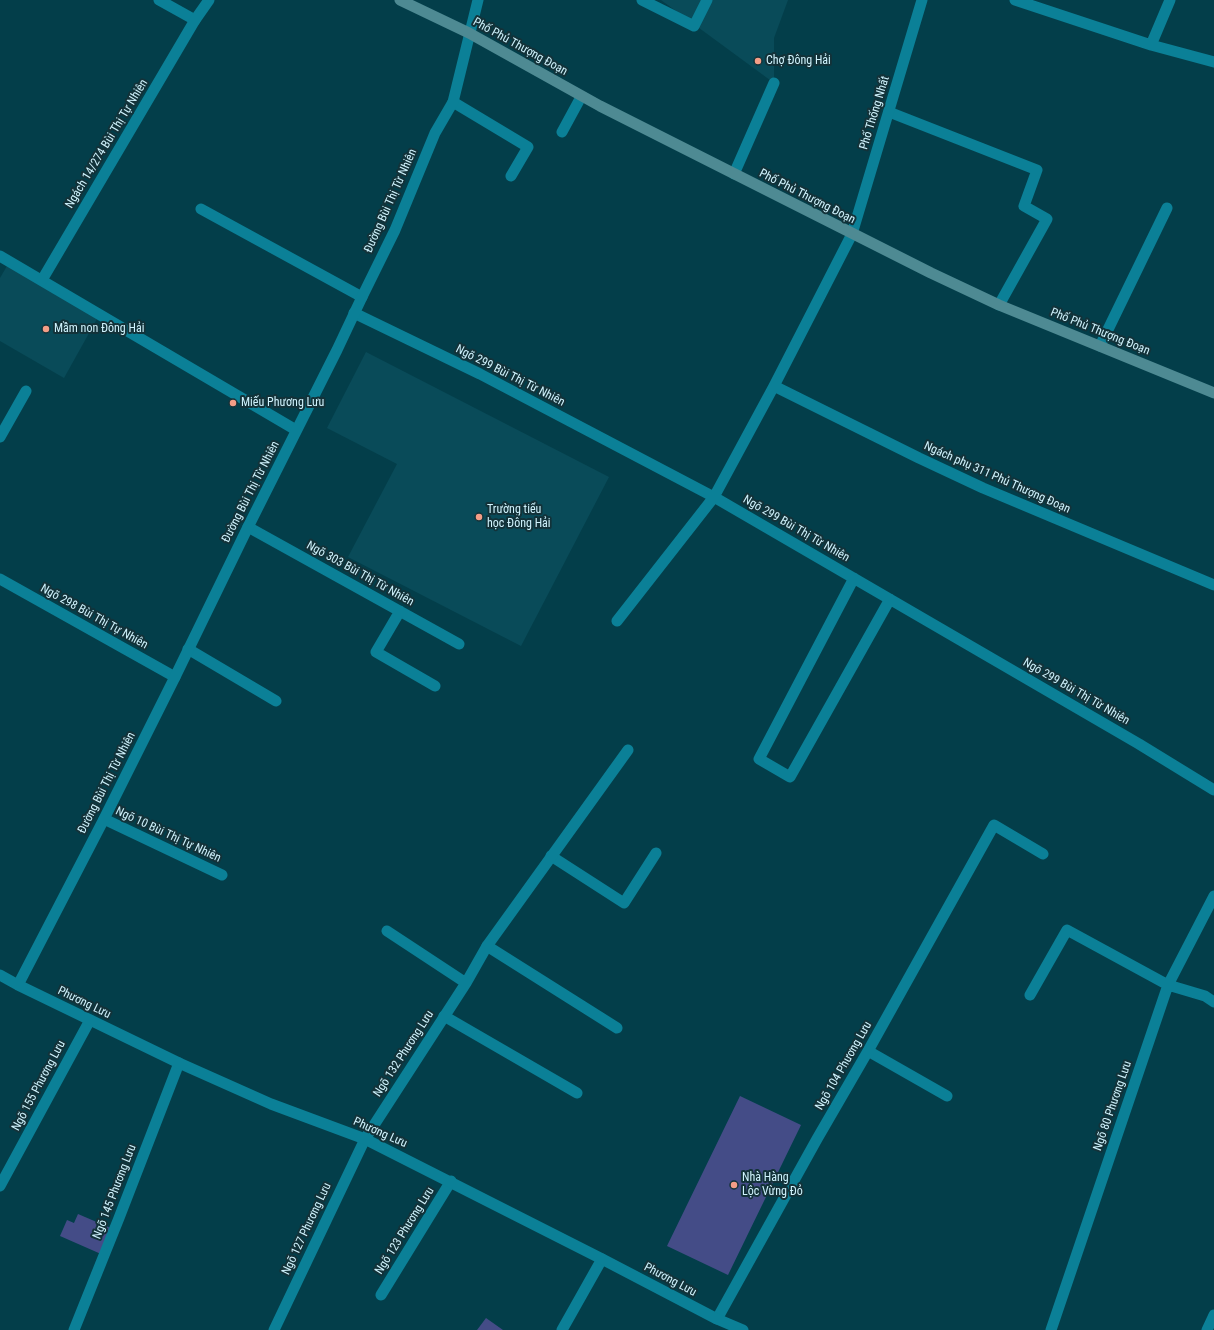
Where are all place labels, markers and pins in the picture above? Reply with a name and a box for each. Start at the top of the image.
place label: Chợ Đông Hải [766,54,831,68]
marker: Chợ Đông Hải [753,56,763,66]
place label: Mầm non Đông Hải [54,322,144,336]
marker: Mầm non Đông Hải [41,324,51,334]
place label: Miếu Phương Lưu [241,396,324,410]
marker: Miếu Phương Lưu [228,398,238,408]
place label: Trường tiểu học Đông Hải [487,503,551,531]
marker: Trường tiểu học Đông Hải [474,512,484,522]
place label: Nhà Hàng Lộc Vừng Đỏ [742,1171,803,1199]
marker: Nhà Hàng Lộc Vừng Đỏ [729,1180,739,1190]

